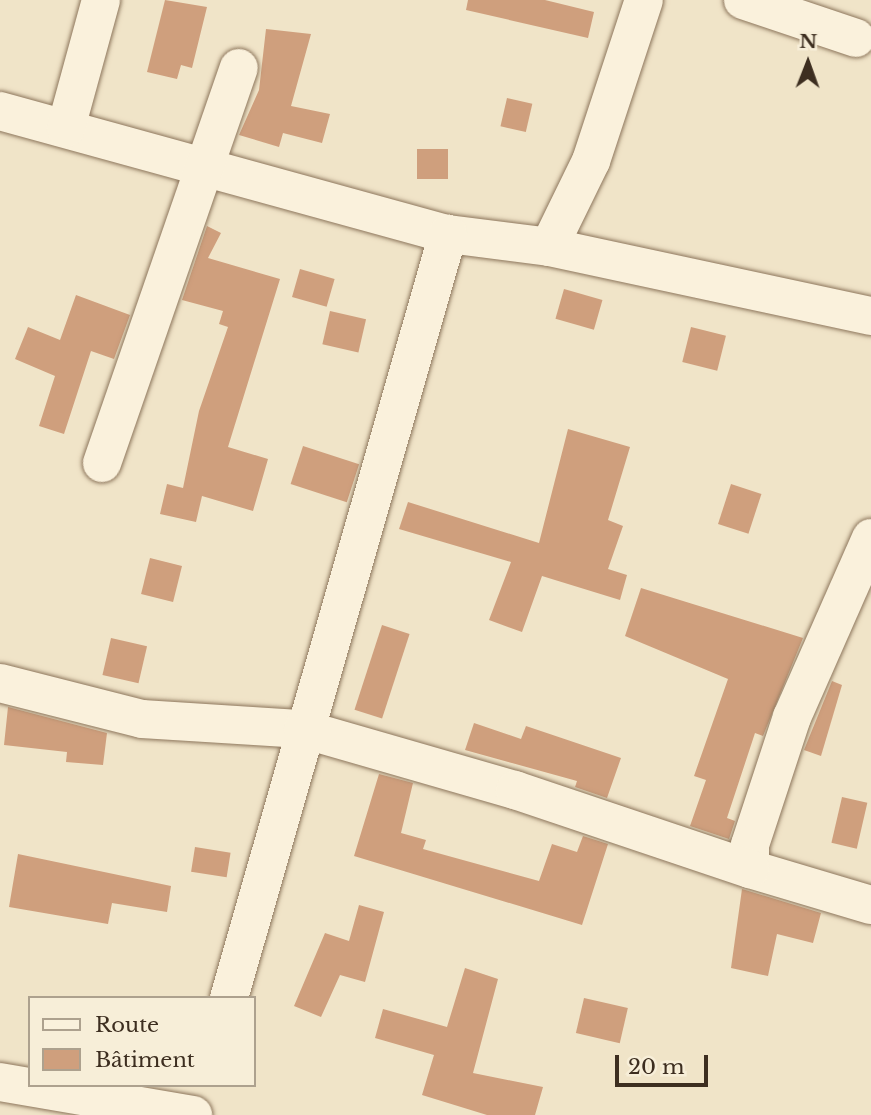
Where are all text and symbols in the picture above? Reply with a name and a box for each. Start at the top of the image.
north arrow [773,28,843,98]
text: N [799,30,818,53]
legend [28,996,256,1087]
text: Route [95,1012,159,1038]
scale bar [619,1042,712,1086]
text: Bâtiment [95,1047,195,1073]
text: 20 m [628,1054,685,1080]

